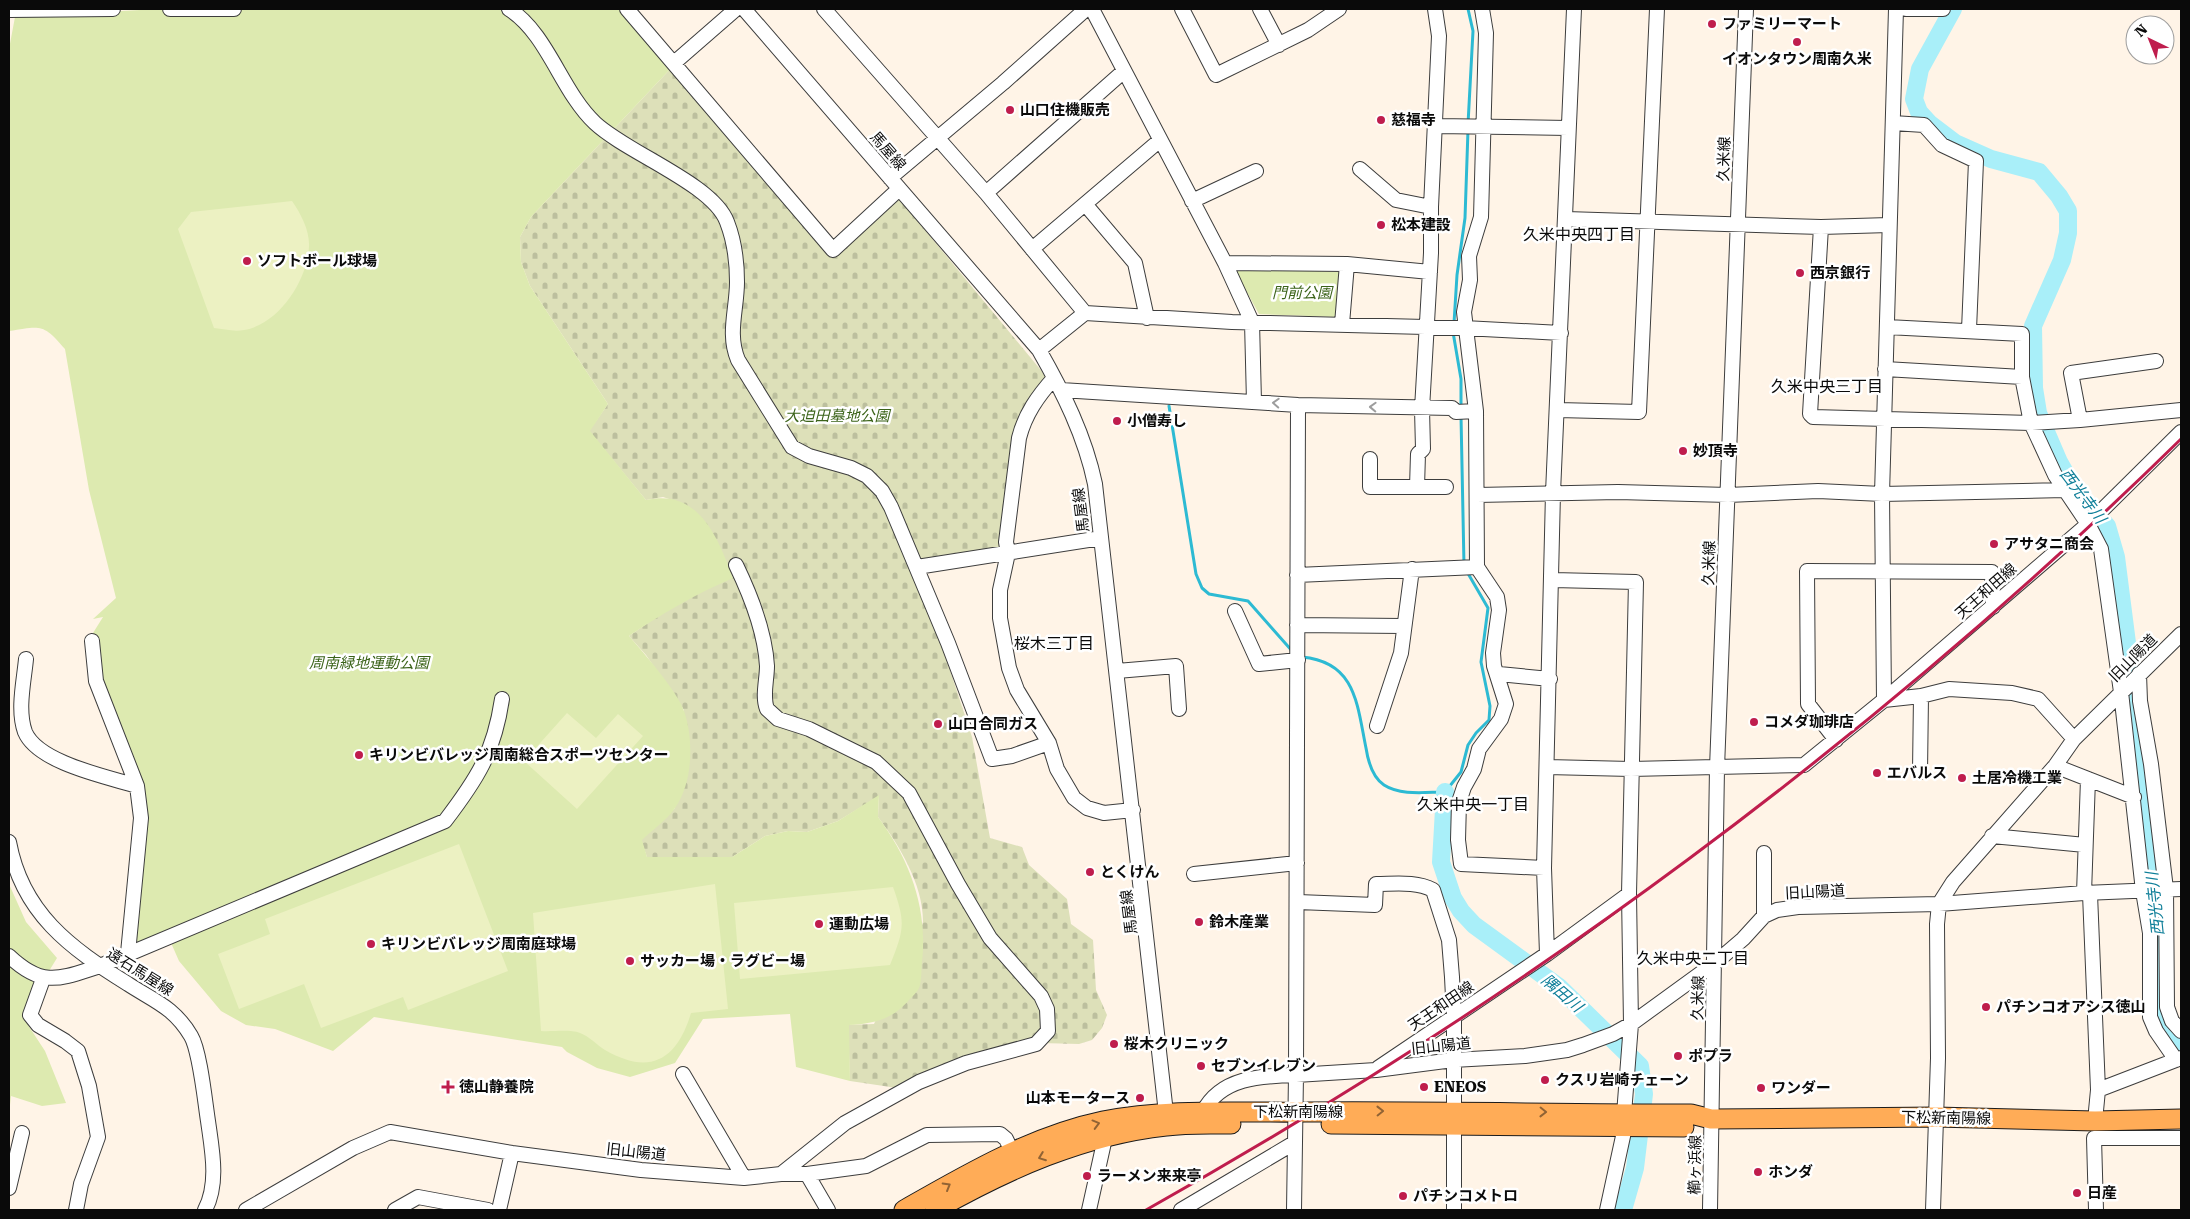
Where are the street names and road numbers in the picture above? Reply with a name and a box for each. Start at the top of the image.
street label: 馬屋線 [866,128,910,174]
street label: 久米線 [1714,136,1734,182]
street label: 馬屋線 [1069,487,1093,533]
street label: 久米線 [1699,540,1719,586]
street label: 天王和田線 [1952,560,2020,622]
street label: 旧山陽道 [2105,630,2161,686]
street label: 旧山陽道 [1785,881,1845,903]
street label: 馬屋線 [1117,889,1141,935]
street label: 遠石馬屋線 [103,944,177,1000]
street label: 久米線 [1689,975,1707,1021]
street label: 天王和田線 [1405,978,1477,1034]
street label: 旧山陽道 [1410,1034,1472,1058]
street label: 下松新南陽線 [1253,1103,1343,1121]
street label: 下松新南陽線 [1901,1108,1991,1128]
street label: 櫛ヶ浜線 [1685,1135,1705,1195]
street label: 旧山陽道 [605,1140,667,1164]

